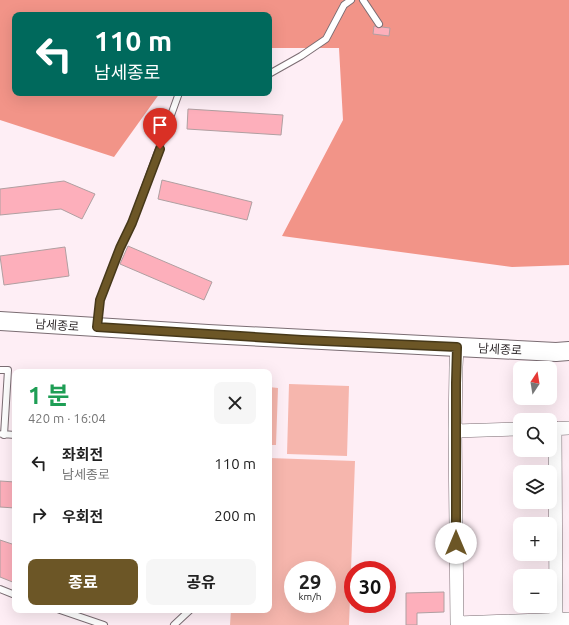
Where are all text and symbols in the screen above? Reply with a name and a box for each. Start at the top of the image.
text: 110 m [94,25,172,56]
icon: left [28,28,80,80]
text: 남세종로 [94,62,160,82]
pin [143,108,177,149]
icon: arrive [149,114,171,136]
street label: 남세종로 [35,317,79,333]
street label: 남세종로 [478,341,522,357]
north arrow [513,361,557,405]
map controls [513,361,557,613]
text: 1 분 [28,382,69,409]
button: close [214,382,256,424]
text: 420 m · 16:04 [28,411,106,425]
button: search [513,413,557,457]
text: 좌회전 [62,446,103,463]
icon: left [28,452,50,474]
text: 110 m [214,455,256,472]
button: layers [513,465,557,509]
text: 남세종로 [62,467,110,481]
icon: right [28,504,50,526]
text: 200 m [214,507,256,524]
text: 우회전 [62,508,103,525]
button: + [513,517,557,561]
position arrow [435,522,477,564]
button: 종료 [28,559,138,605]
button: 공유 [146,559,256,605]
speed limit sign: 30 [344,561,396,613]
button: − [513,569,557,613]
text: 29 [299,570,321,593]
text: km/h [298,591,322,602]

